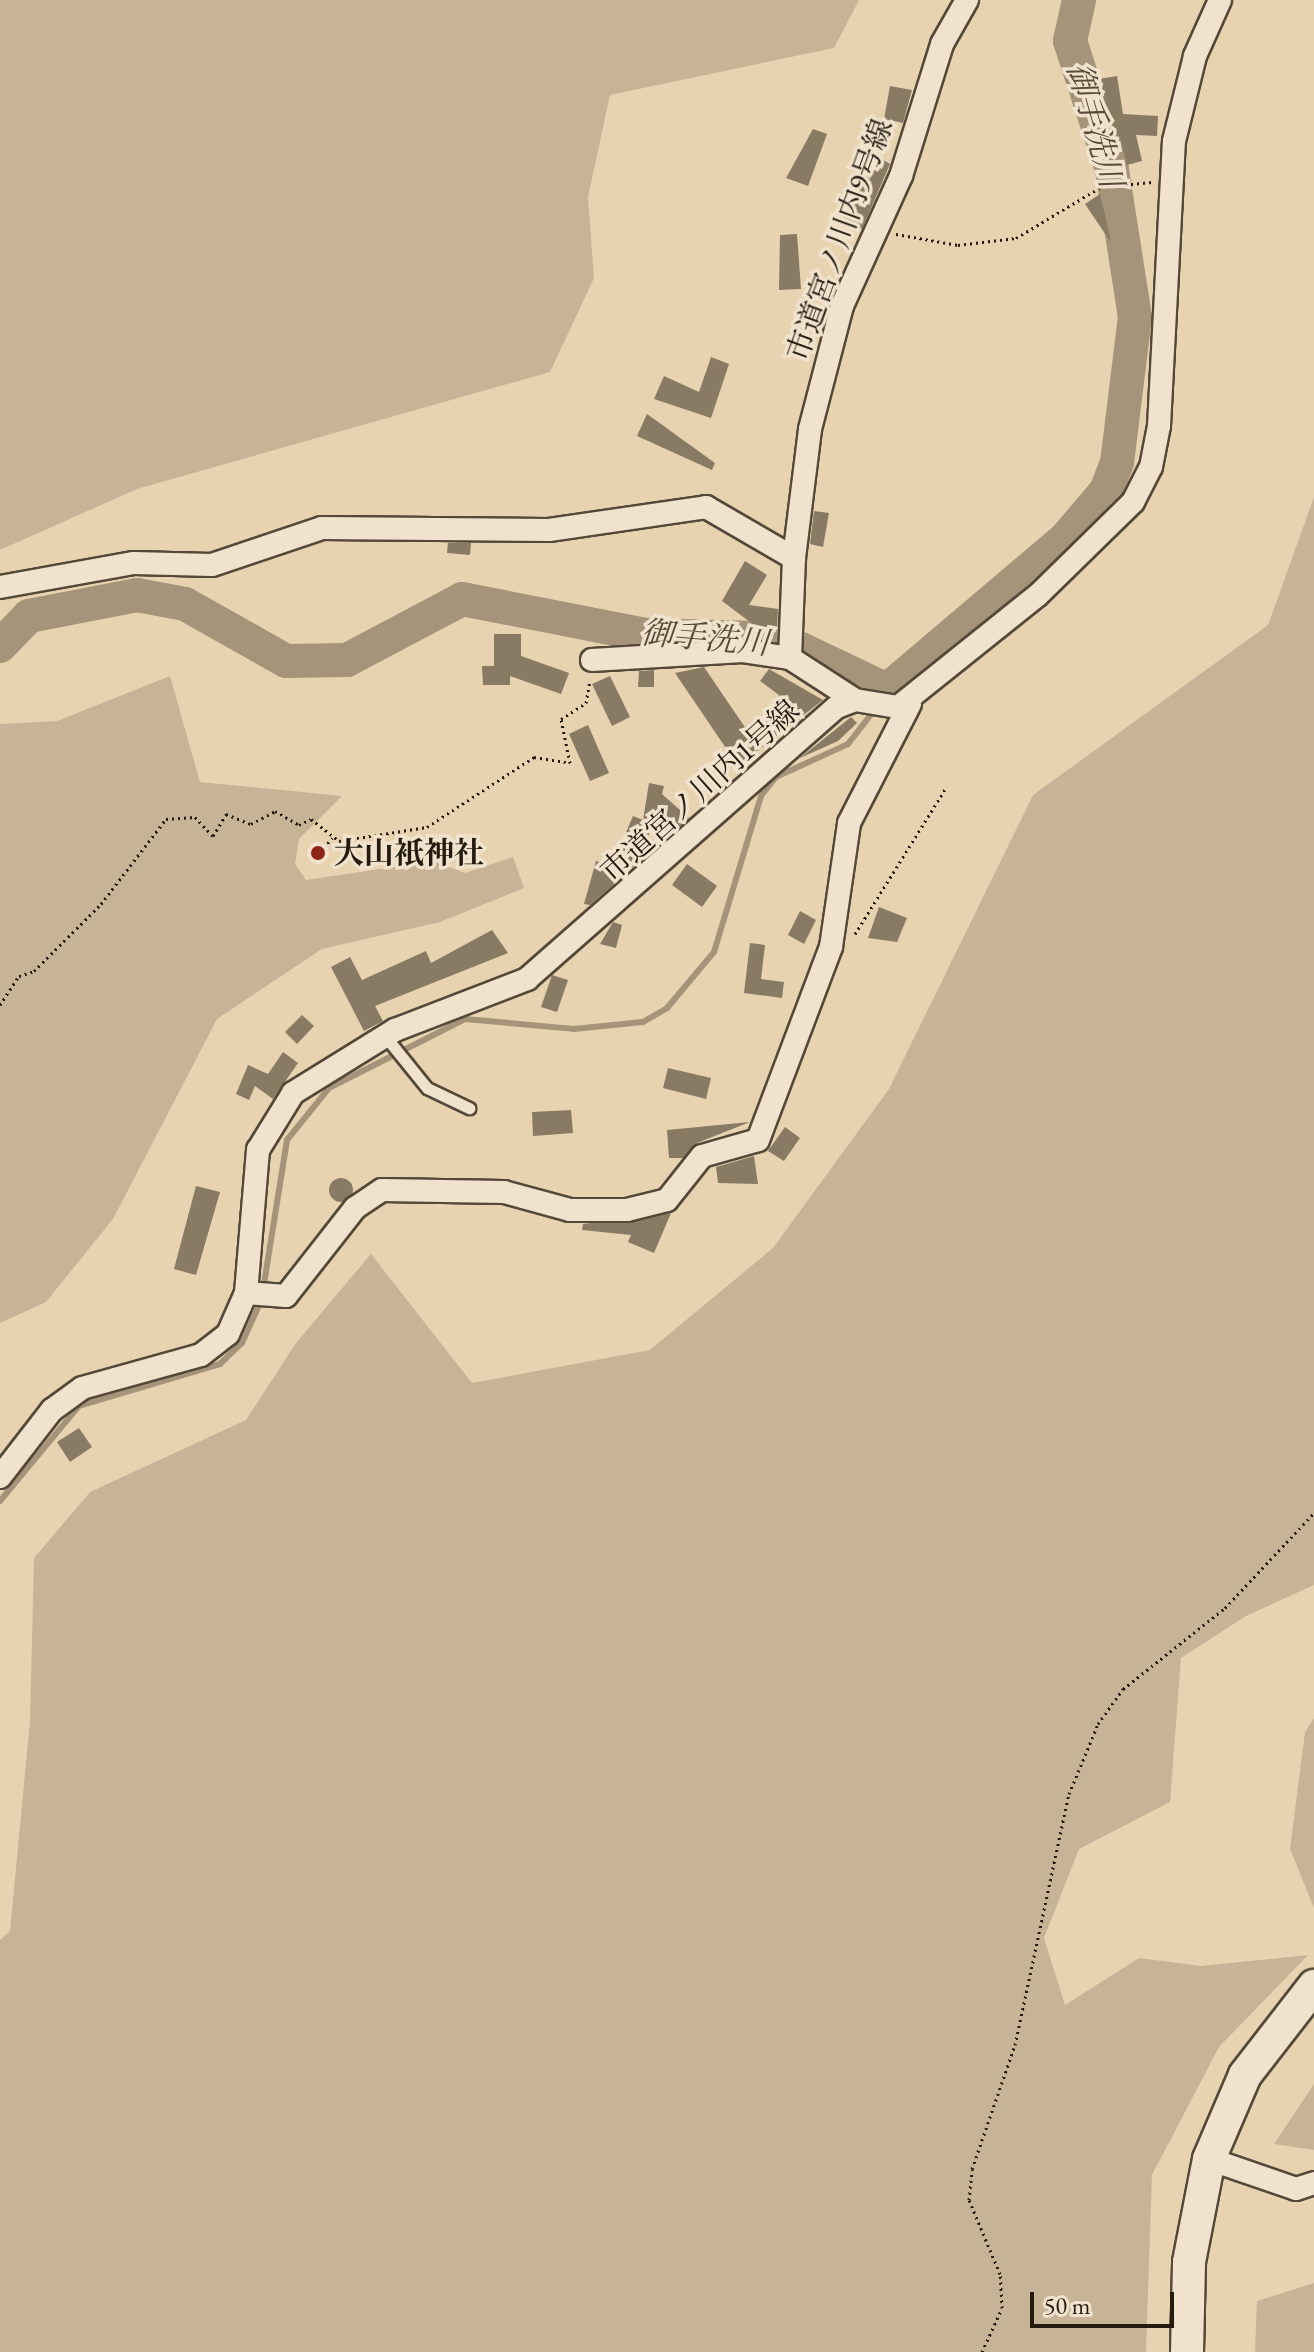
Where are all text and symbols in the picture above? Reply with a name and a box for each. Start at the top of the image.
water label: 御手洗川 [1059,58,1131,192]
street label: 市道宮ノ川内9号線 [780,114,900,366]
water label: 御手洗川 [640,613,770,663]
street label: 市道宮ノ川内1号線 [593,693,807,889]
place label: 大山衹神社 [334,835,484,871]
marker: 大山衹神社 [309,844,327,862]
scale bar [1034,2276,1178,2326]
text: 50 m [1044,2290,1091,2321]

